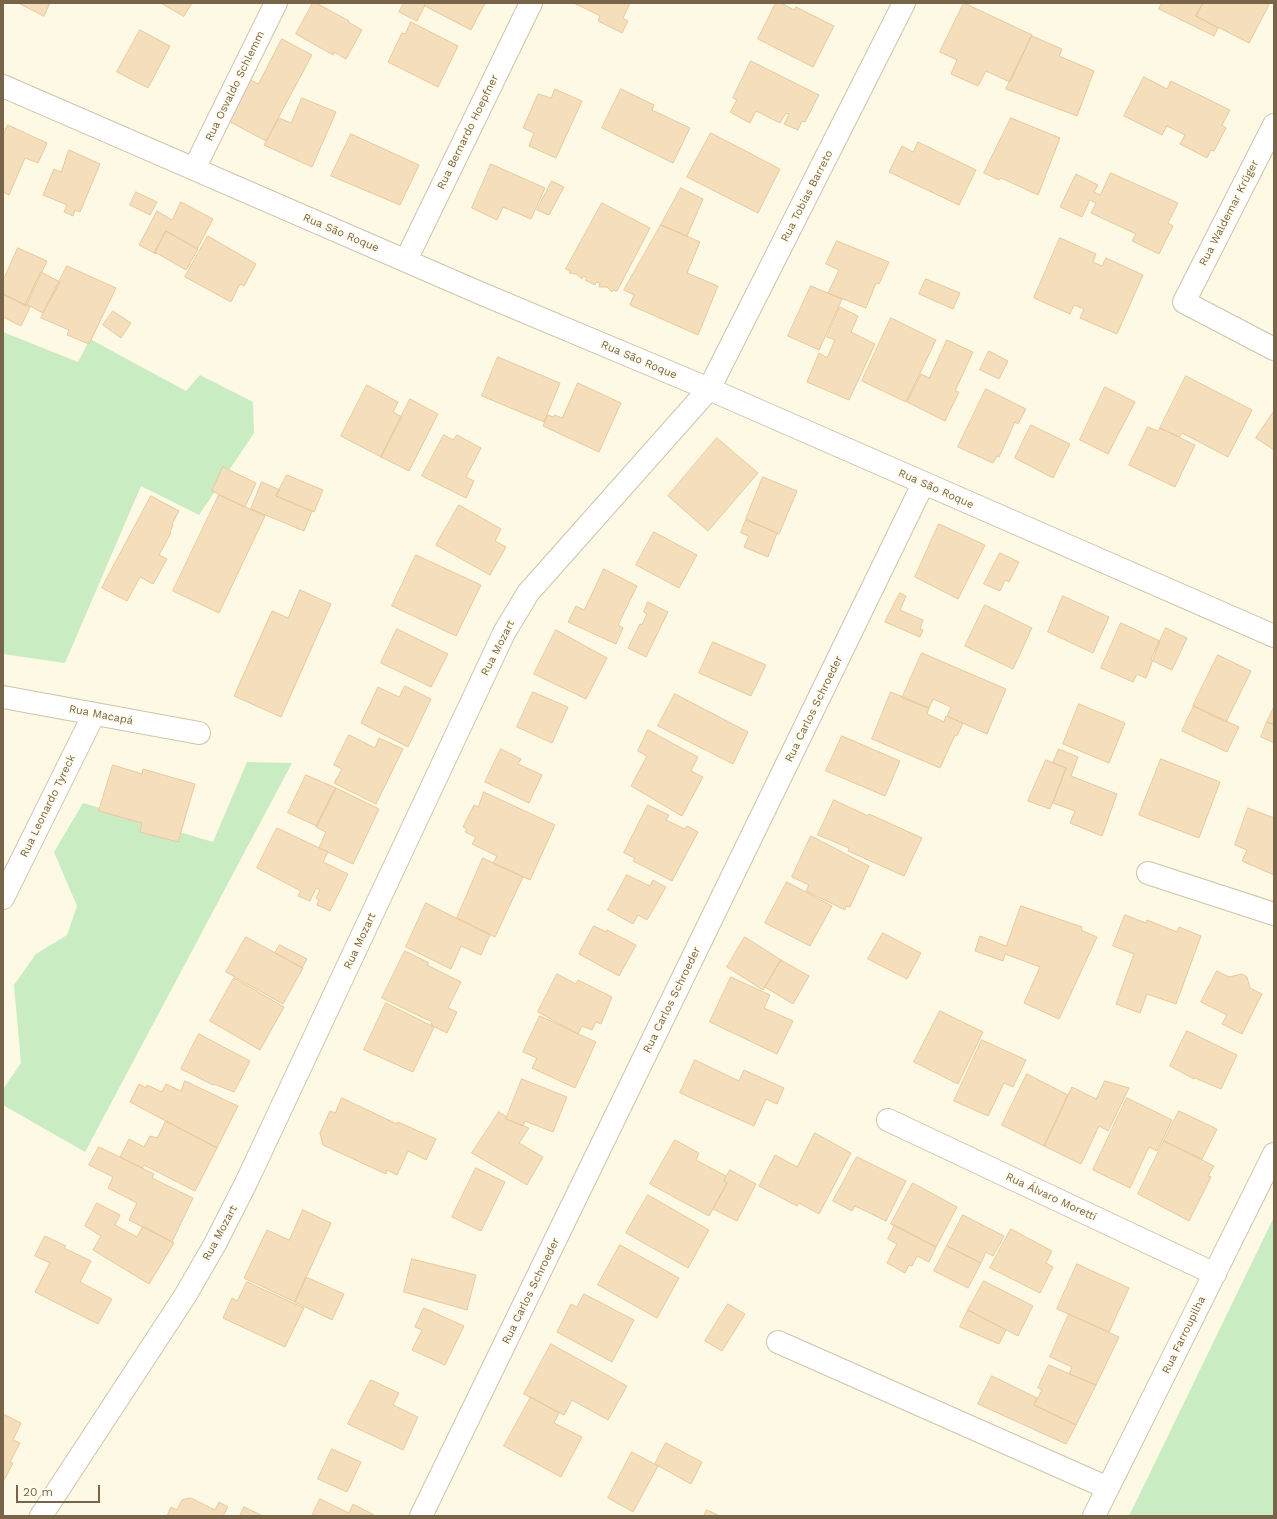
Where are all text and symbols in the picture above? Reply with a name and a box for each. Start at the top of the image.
street label: Rua Osvaldo Schlemm [203,29,267,143]
street label: Rua Bernardo Hoepfner [434,72,502,192]
street label: Rua Tobias Barreto [778,148,836,244]
street label: Rua Waldemar Krüger [1197,158,1261,268]
street label: Rua São Roque [301,211,381,255]
street label: Rua São Roque [599,338,679,382]
street label: Rua São Roque [896,466,976,512]
street label: Rua Mozart [478,618,518,678]
street label: Rua Carlos Schroeder [782,654,846,764]
street label: Rua Macapá [68,702,134,728]
street label: Rua Leonardo Tyreck [17,753,79,859]
street label: Rua Mozart [341,911,379,971]
street label: Rua Carlos Schroeder [640,945,704,1055]
street label: Rua Álvaro Moretti [1003,1170,1099,1224]
street label: Rua Mozart [200,1203,240,1263]
street label: Rua Carlos Schroeder [499,1236,563,1346]
street label: Rua Farroupilha [1159,1294,1209,1376]
scale bar [18,1477,102,1503]
text: 20 m [23,1485,53,1499]

